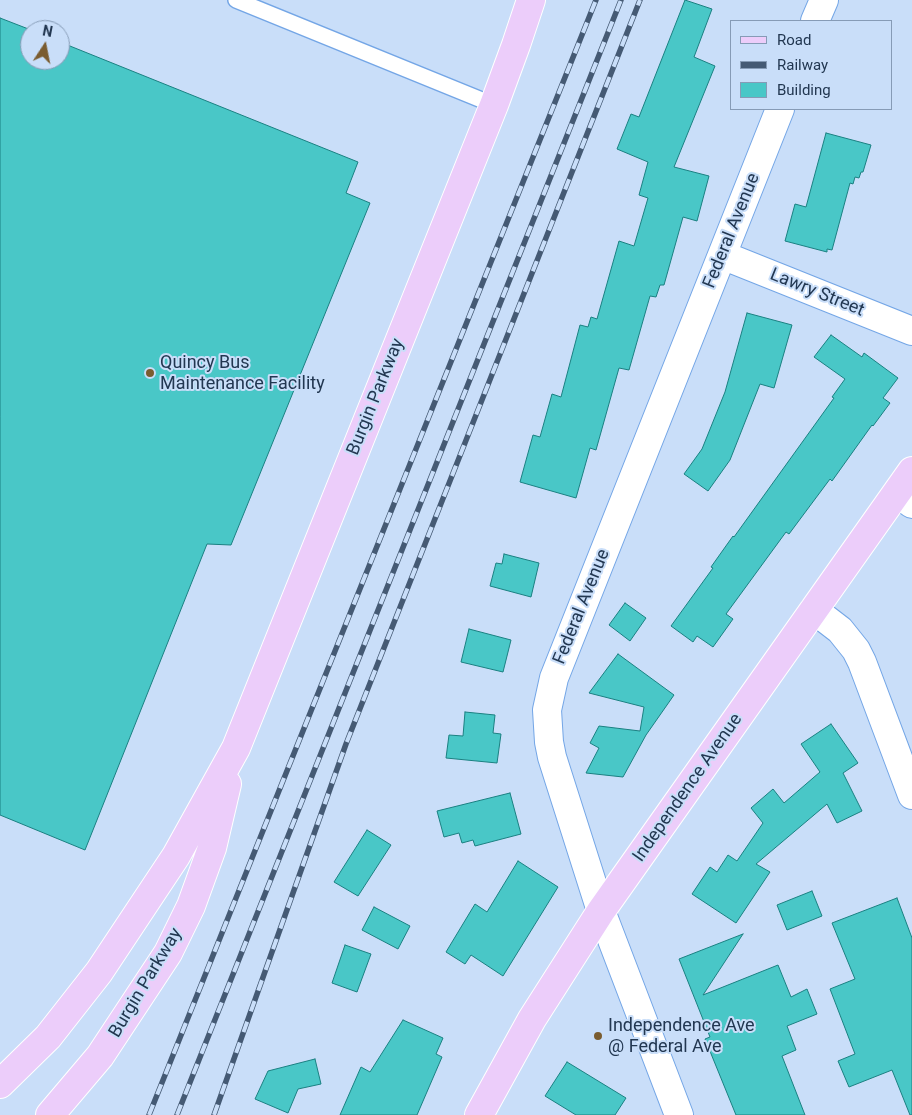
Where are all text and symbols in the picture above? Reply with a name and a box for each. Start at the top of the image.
north arrow [20,20,70,70]
legend [730,20,892,110]
text: N [41,22,54,40]
text: Road [777,31,811,49]
text: Railway [777,56,828,74]
text: Building [777,81,831,99]
street label: Federal Avenue [699,170,765,292]
street label: Lawry Street [767,264,867,322]
street label: Burgin Parkway [343,335,409,459]
place label: Quincy Bus Maintenance Facility [160,352,325,394]
marker: Quincy Bus Maintenance Facility [144,367,156,379]
street label: Federal Avenue [549,546,615,668]
street label: Independence Avenue [629,710,747,866]
street label: Burgin Parkway [105,924,187,1042]
place label: Independence Ave @ Federal Ave [608,1015,755,1058]
marker: Independence Ave @ Federal Ave [592,1030,604,1042]

